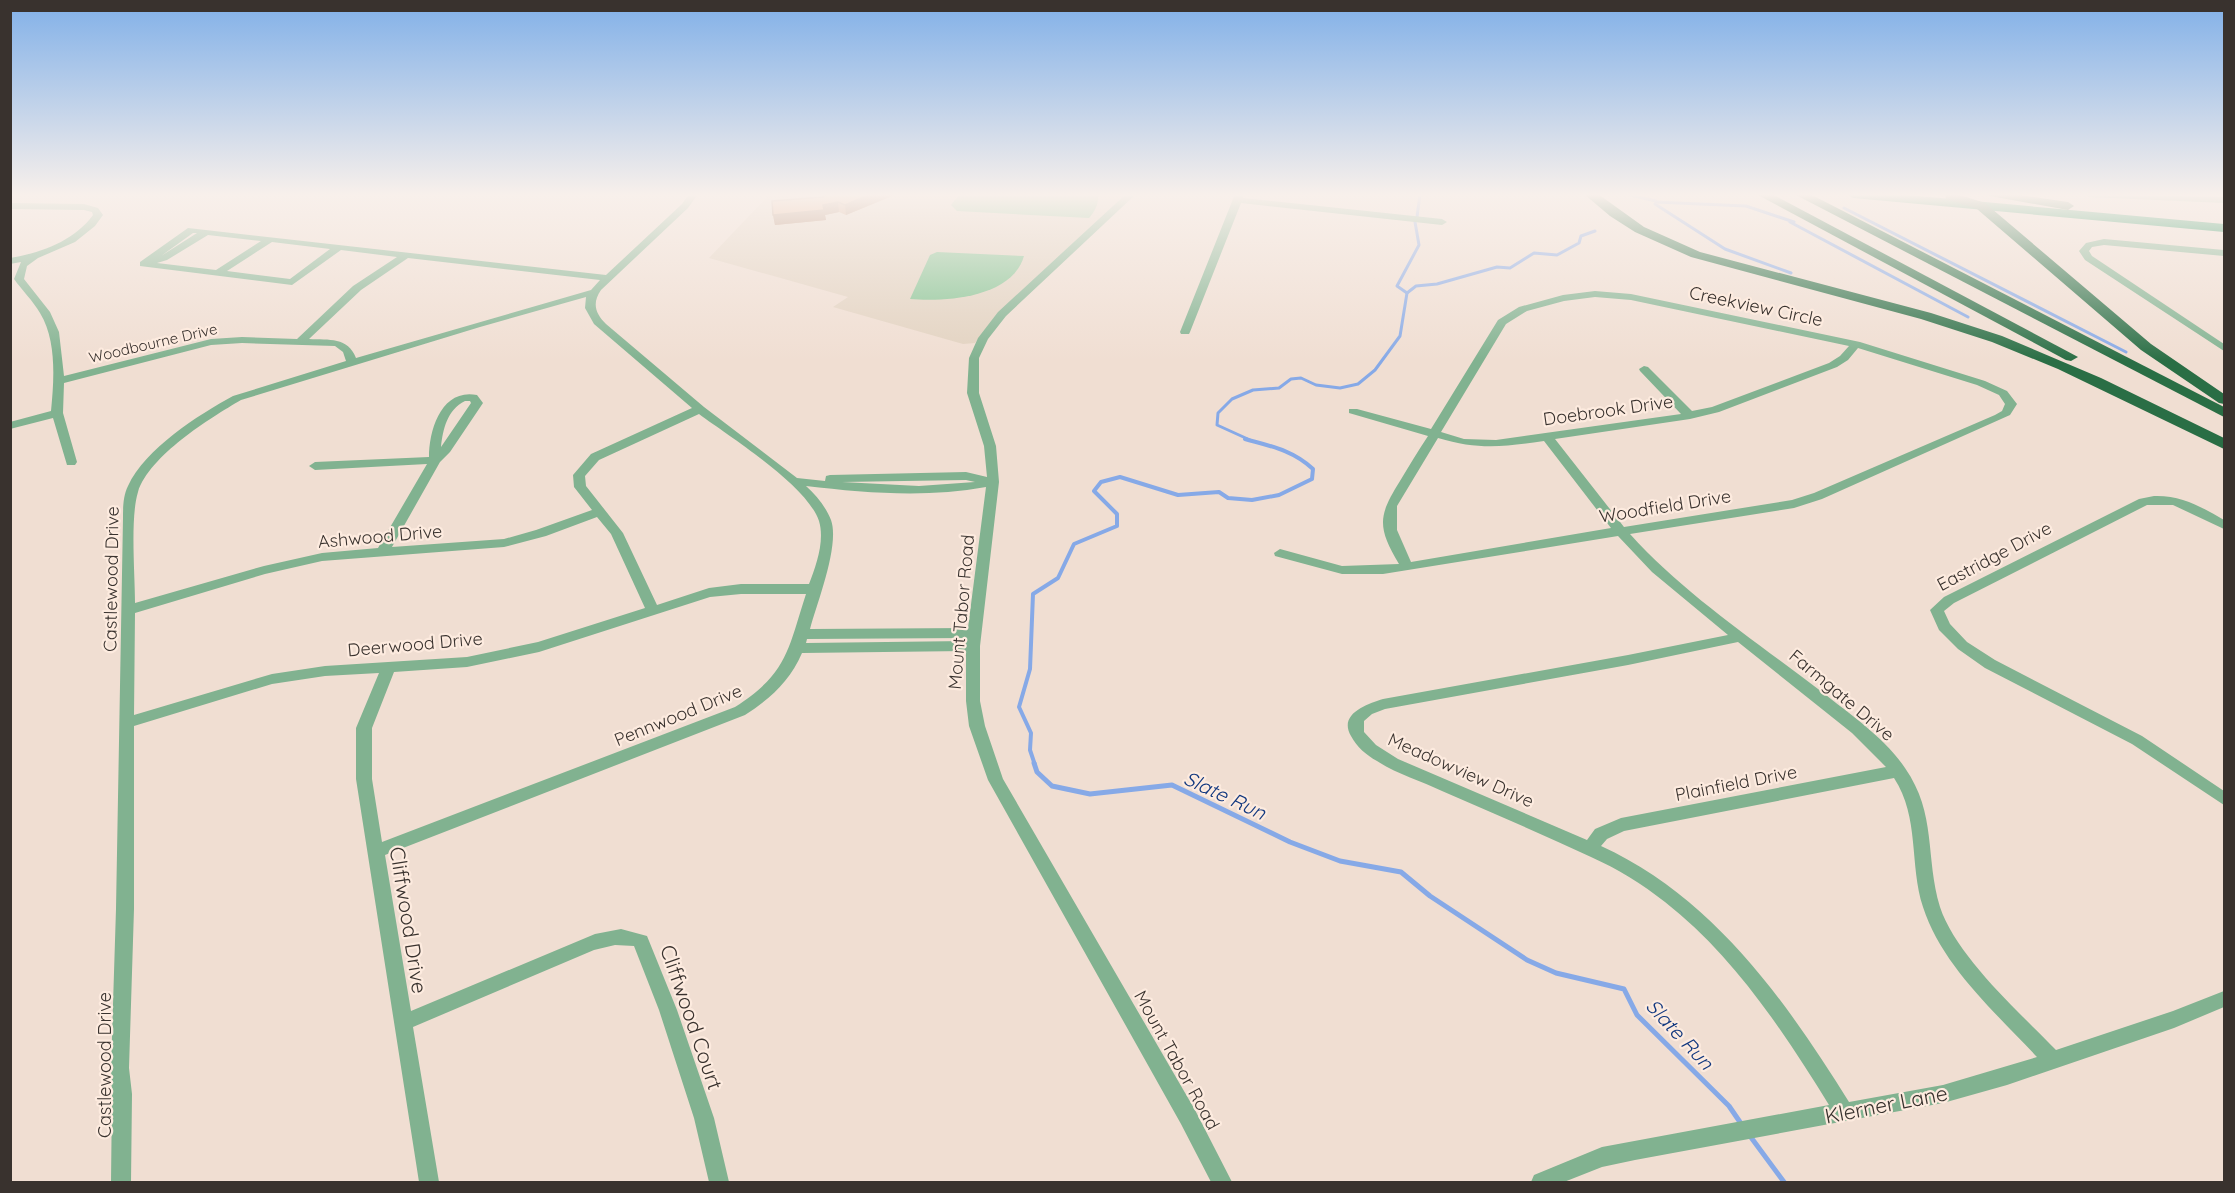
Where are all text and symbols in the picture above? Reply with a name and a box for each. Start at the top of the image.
street label: Creekview Circle [1687,281,1825,331]
street label: Woodbourne Drive [87,319,219,367]
street label: Doebrook Drive [1541,389,1675,431]
street label: Woodfield Drive [1597,484,1733,528]
street label: Castlewood Drive [98,506,124,652]
street label: Eastridge Drive [1933,516,2055,596]
street label: Ashwood Drive [317,519,443,553]
street label: Mount Tabor Road [943,533,979,691]
street label: Deerwood Drive [346,627,484,661]
street label: Farmgate Drive [1785,644,1899,746]
street label: Pennwood Drive [611,679,745,751]
street label: Meadowview Drive [1384,727,1538,813]
street label: Plainfield Drive [1673,760,1799,806]
water label: Slate Run [1180,765,1270,825]
street label: Cliffwood Drive [385,845,433,995]
street label: Cliffwood Court [655,941,729,1093]
street label: Mount Tabor Road [1129,986,1225,1134]
street label: Castlewood Drive [93,992,116,1138]
water label: Slate Run [1641,993,1719,1075]
street label: Klerner Lane [1822,1079,1950,1129]

